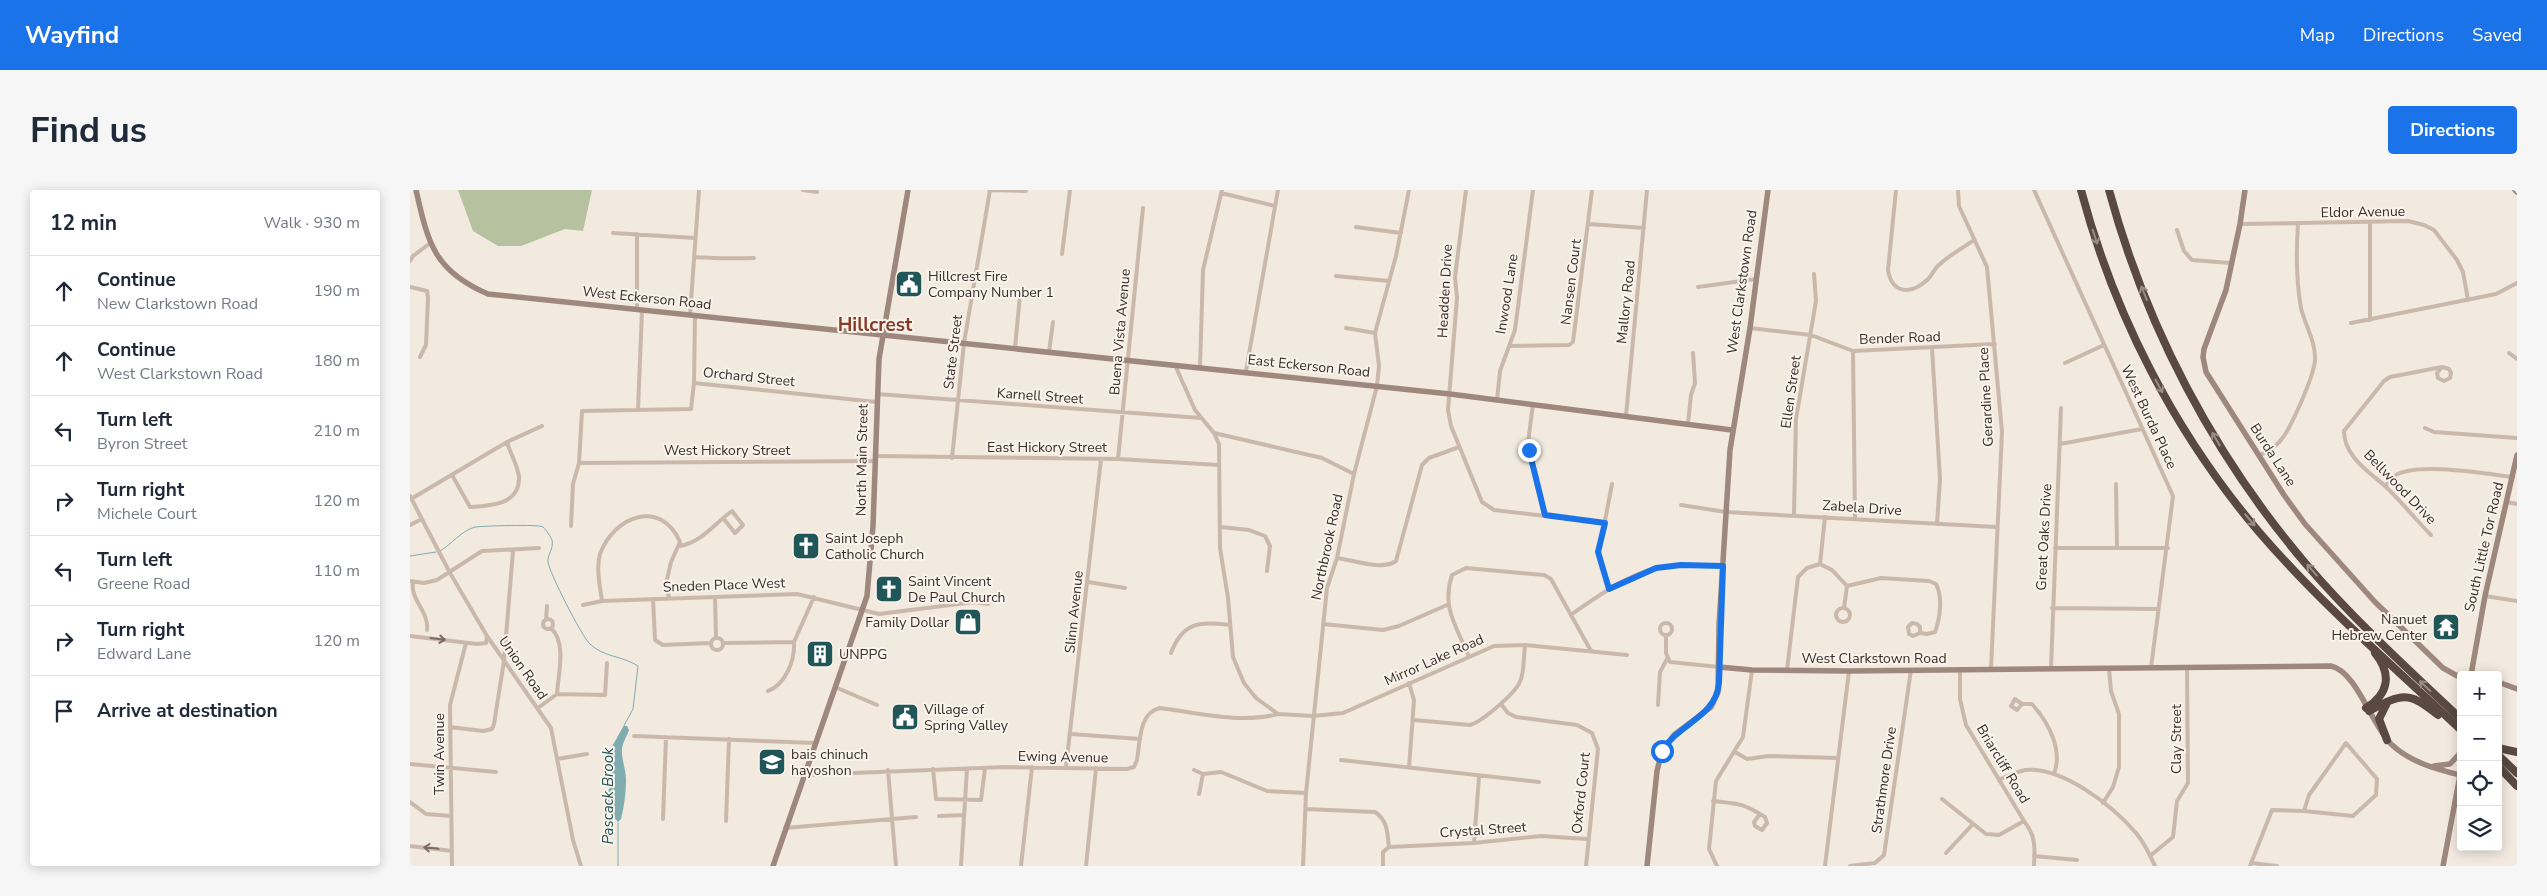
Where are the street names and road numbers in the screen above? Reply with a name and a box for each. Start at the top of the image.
street label: Eldor Avenue [2321,202,2405,222]
street label: West Clarkstown Road [1722,209,1762,355]
street label: Nansen Court [1556,238,1586,326]
street label: Headden Drive [1433,244,1457,338]
street label: Inwood Lane [1491,253,1523,335]
street label: Mallory Road [1612,259,1640,345]
street label: Buena Vista Avenue [1105,268,1135,396]
street label: West Eckerson Road [582,282,712,314]
street label: State Street [939,314,967,390]
street label: Bender Road [1859,327,1941,349]
street label: Gerardine Place [1974,347,1998,447]
street label: East Eckerson Road [1247,350,1371,382]
street label: Ellen Street [1776,354,1806,430]
street label: West Burda Place [2117,362,2181,472]
street label: Orchard Street [702,363,796,391]
street label: Karnell Street [996,384,1084,409]
street label: North Main Street [852,404,872,516]
street label: Burda Lane [2245,420,2301,490]
street label: East Hickory Street [987,438,1107,457]
street label: West Hickory Street [664,441,790,460]
street label: Bellwood Drive [2359,445,2441,529]
street label: South Little Tor Road [2460,480,2508,614]
street label: Great Oaks Drive [2032,483,2056,591]
street label: Northbrook Road [1306,492,1348,602]
street label: Zabela Drive [1822,496,1902,520]
street label: Slinn Avenue [1060,570,1088,654]
street label: Sneden Place West [662,573,786,597]
street label: Mirror Lake Road [1381,630,1487,690]
street label: Union Road [494,633,552,703]
street label: West Clarkstown Road [1801,649,1947,668]
street label: Clay Street [2167,704,2186,774]
street label: Twin Avenue [430,713,449,795]
street label: Briarcliff Road [1972,721,2034,807]
street label: Strathmore Drive [1867,725,1901,835]
street label: Ewing Avenue [1018,747,1108,767]
street label: Oxford Court [1567,751,1595,835]
street label: Crystal Street [1439,817,1527,843]

